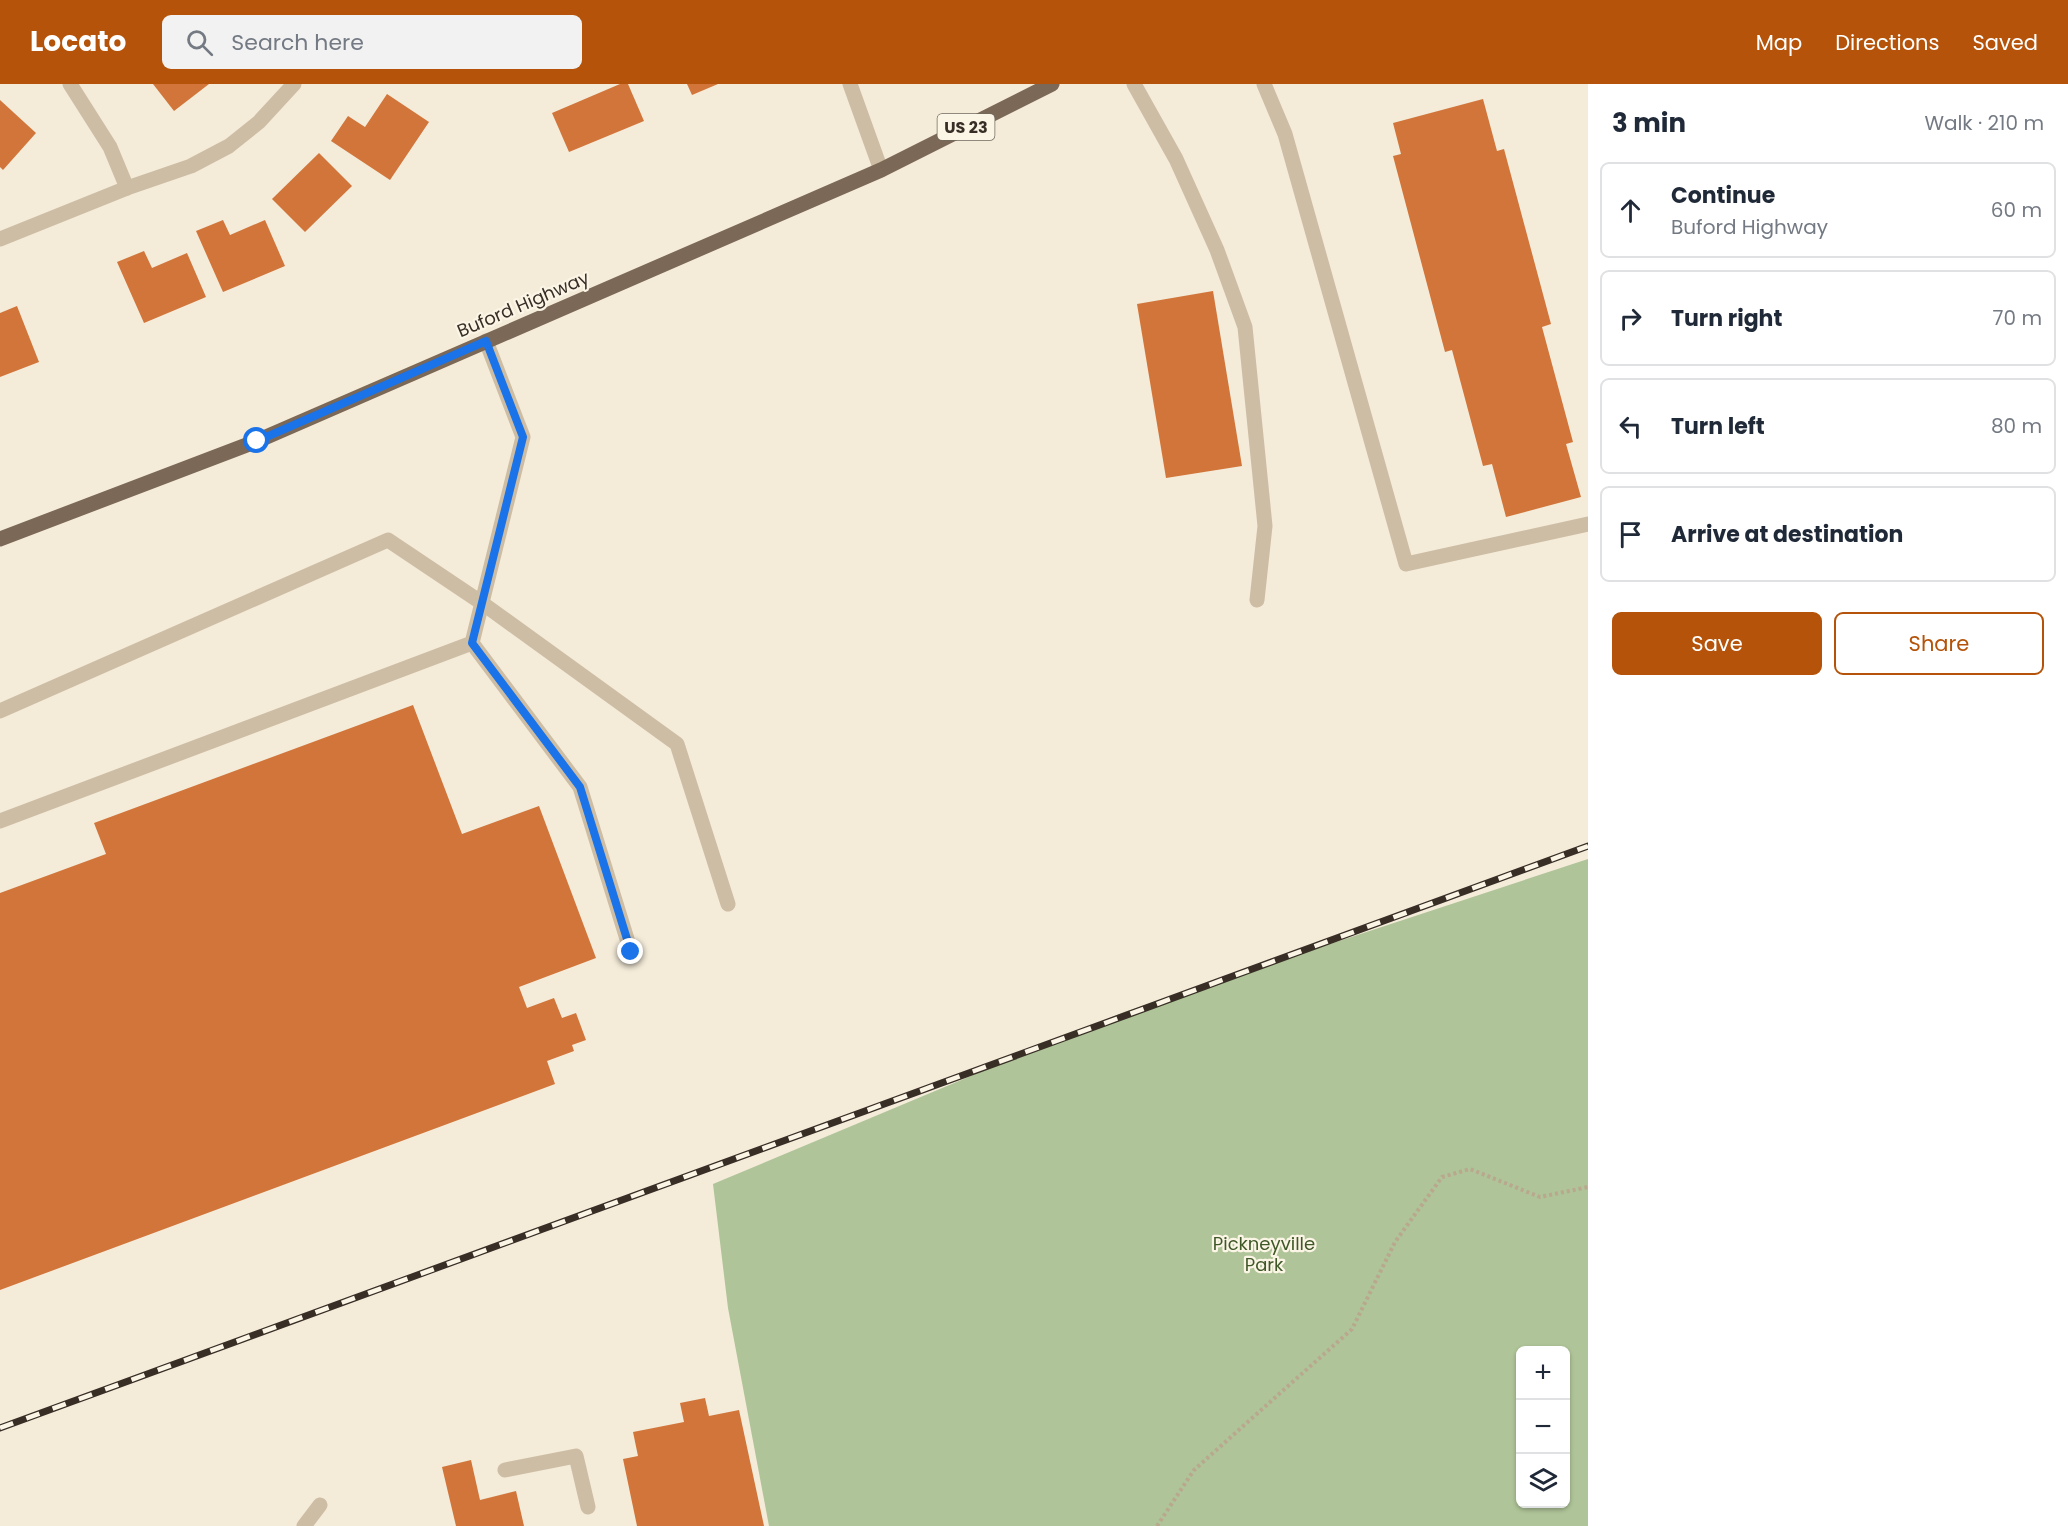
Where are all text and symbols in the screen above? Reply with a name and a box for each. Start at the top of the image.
search box [162,15,582,69]
text: Locato [30,22,126,61]
icon: search [183,26,216,59]
text: Search here [231,27,364,58]
text: Map [1756,28,1802,57]
text: Directions [1835,28,1939,57]
text: Saved [1972,28,2038,57]
text: 3 min [1612,105,1686,141]
text: Walk · 210 m [1924,109,2044,137]
road number: US 23 [938,114,994,140]
text: Continue [1671,180,1775,211]
icon: ahead [1614,194,1647,227]
text: 60 m [1991,196,2042,224]
text: Buford Highway [1671,213,1828,241]
street label: Buford Highway [453,265,593,343]
icon: right [1614,302,1647,335]
text: Turn right [1671,303,1782,334]
text: 70 m [1993,304,2042,332]
icon: left [1614,410,1647,443]
text: Turn left [1671,411,1765,442]
text: 80 m [1991,412,2042,440]
route start [243,427,269,453]
icon: arrive [1614,518,1647,551]
text: Arrive at destination [1671,519,1903,550]
button: Save [1612,612,1822,675]
button: Share [1834,612,2044,675]
route end [617,938,643,964]
park label: Pickneyville Park [1213,1231,1315,1277]
map controls [1516,1346,1570,1508]
button: + [1516,1346,1570,1400]
button: − [1516,1400,1570,1454]
button: layers [1516,1454,1570,1508]

